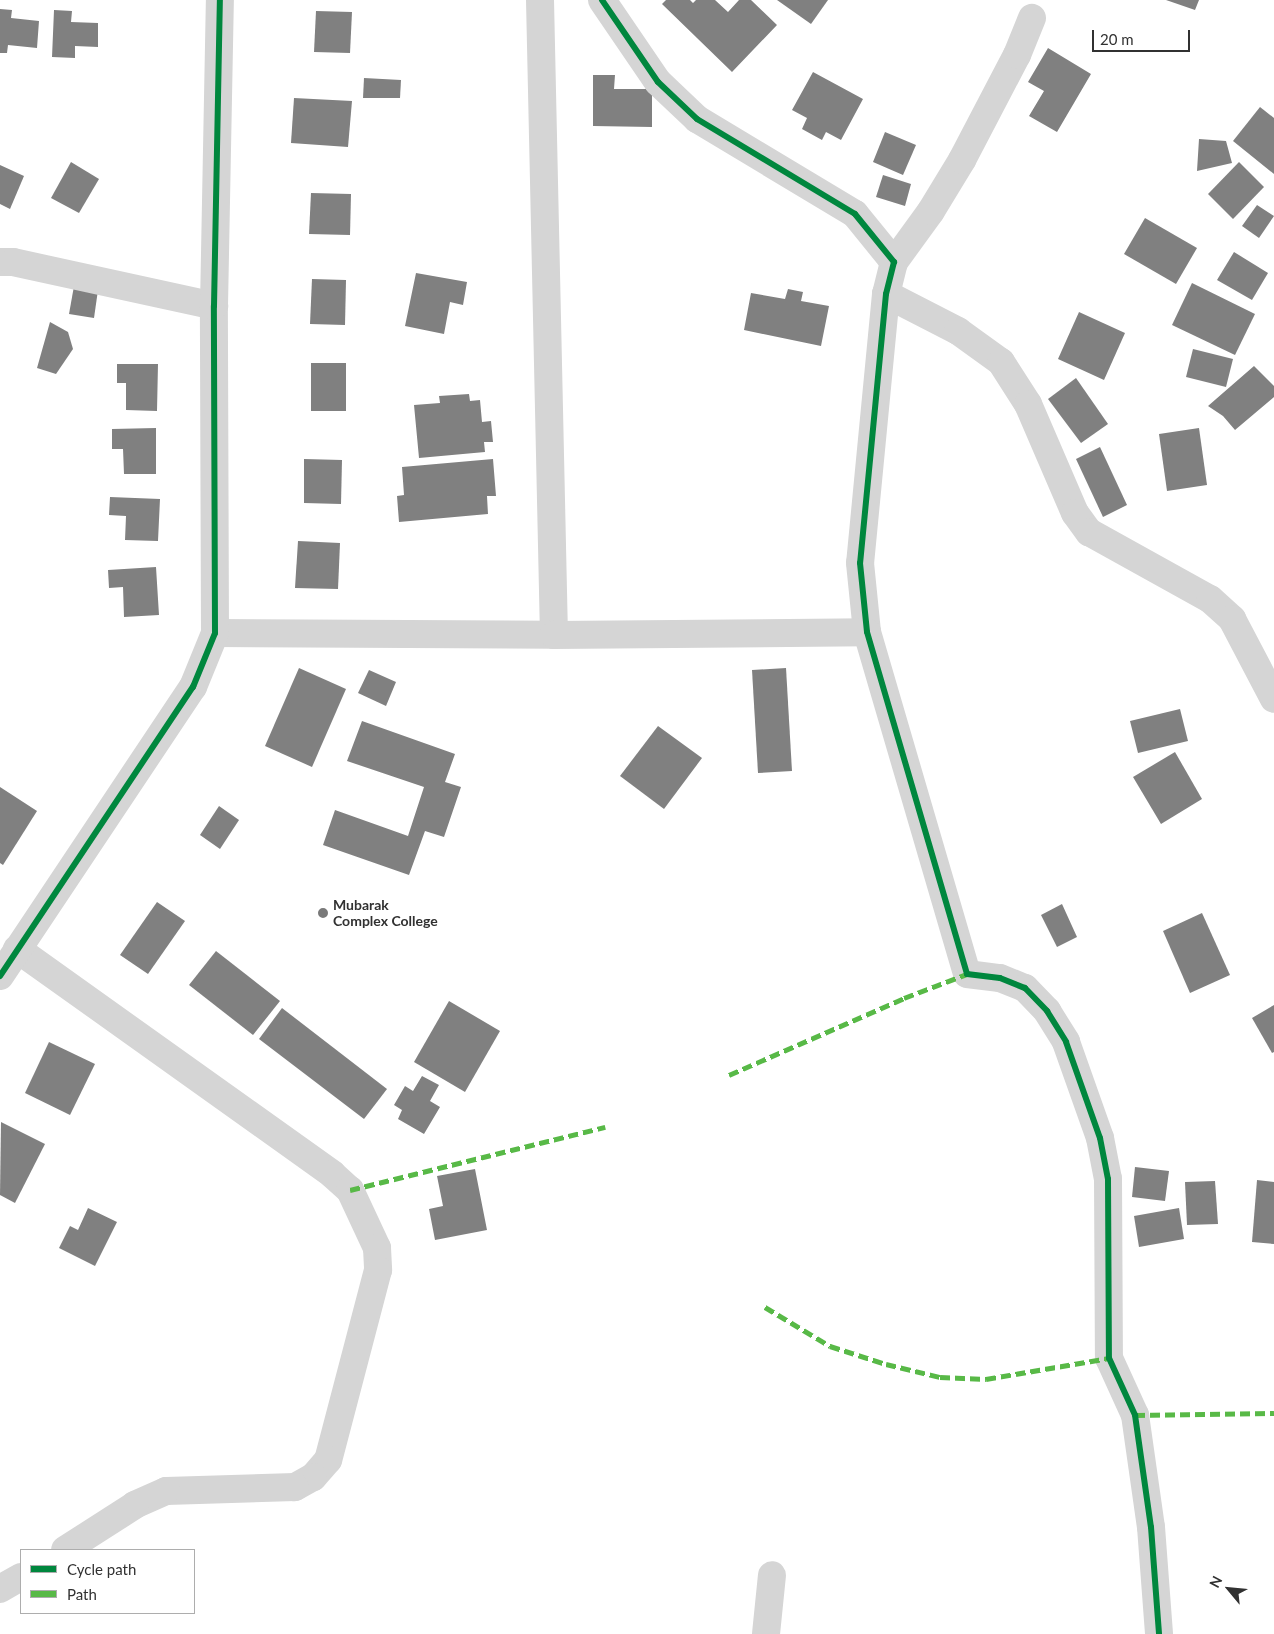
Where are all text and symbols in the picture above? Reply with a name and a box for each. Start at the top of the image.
scale bar [1094,20,1192,52]
text: 20 m [1100,30,1134,48]
place label: Mubarak Complex College [333,897,438,930]
marker: Mubarak Complex College [317,907,329,919]
legend [20,1549,195,1614]
text: Cycle path [67,1560,136,1578]
north arrow [1204,1564,1254,1614]
text: N [1205,1573,1225,1590]
text: Path [67,1585,97,1603]

